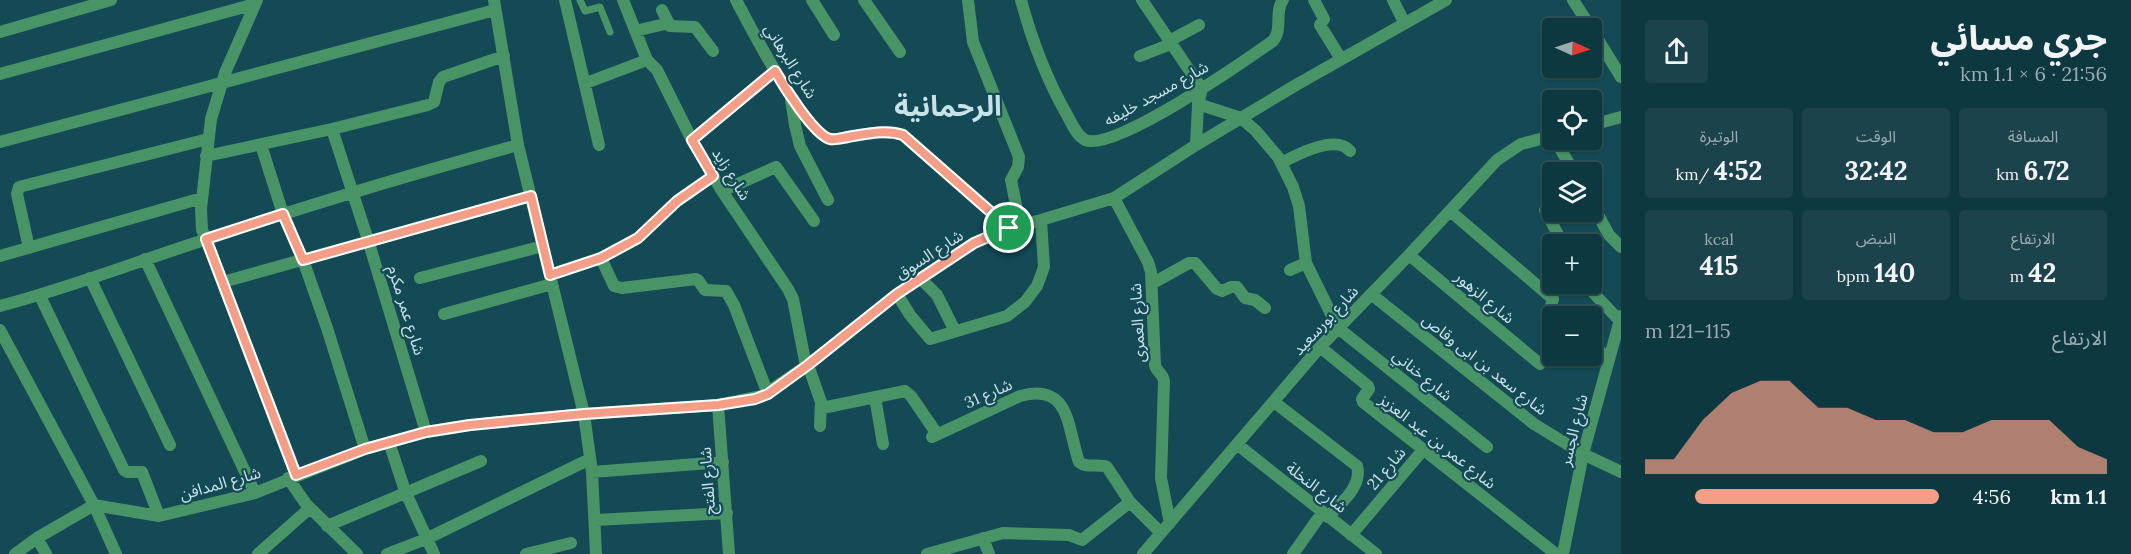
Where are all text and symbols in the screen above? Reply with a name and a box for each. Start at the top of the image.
text: جري مسائي [1931,17,2107,59]
north arrow [1542,18,1602,78]
map controls [1542,18,1602,366]
street label: شارع البرهاني [758,20,822,104]
button: share [1645,20,1708,83]
street label: شارع مسجد خليفه [1100,56,1213,133]
text: 21:56 · 6 × 1.1 km [1960,61,2107,86]
district label: الرحمانية [894,88,1002,124]
button: locate [1542,90,1602,150]
text: الوتيرة [1700,126,1738,146]
text: الوقت [1856,126,1896,146]
text: المسافة [2008,126,2058,146]
street label: شارع زايد [706,144,756,205]
text: 4:52 [1714,154,1762,187]
text: 32:42 [1845,154,1908,187]
text: 6.72 [2023,154,2070,187]
button: layers [1542,162,1602,222]
text: /km [1676,164,1714,184]
text: km [1996,164,2023,184]
pin [983,202,1034,253]
icon: arrive [992,211,1025,244]
street label: شارع السوق [891,225,968,286]
text: النبض [1856,228,1896,248]
text: الارتفاع [2011,228,2055,248]
text: kcal [1704,229,1734,249]
button: + [1542,234,1602,294]
text: 415 [1700,249,1738,282]
text: 140 [1874,256,1915,289]
text: 42 [2028,256,2056,289]
street label: شارع عمر مكرم [381,263,430,358]
street label: شارع الزهور [1448,266,1519,330]
text: bpm [1837,266,1874,286]
text: m [2010,266,2028,286]
street label: شارع بورسعيد [1288,281,1365,361]
street label: شارع العمرى [1125,283,1152,363]
button: − [1542,306,1602,366]
street label: شارع سعد بن ابى وقاص [1417,309,1551,421]
text: 115–121 m [1645,318,1731,343]
text: الارتفاع [2052,325,2107,350]
street label: شارع خناني [1387,345,1457,407]
street label: شارع 31 [961,374,1016,415]
street label: شارع عمر بن عبد العزيز [1373,388,1500,495]
street label: شارع الجسر [1554,392,1595,470]
street label: شارع 21 [1362,442,1412,495]
street label: شارع الفتح [695,446,722,515]
street label: شارع النخلة [1281,457,1351,519]
street label: شارع المدافن [177,462,264,507]
text: 4:56 [1973,484,2011,509]
text: 1.1 km [2051,484,2107,509]

